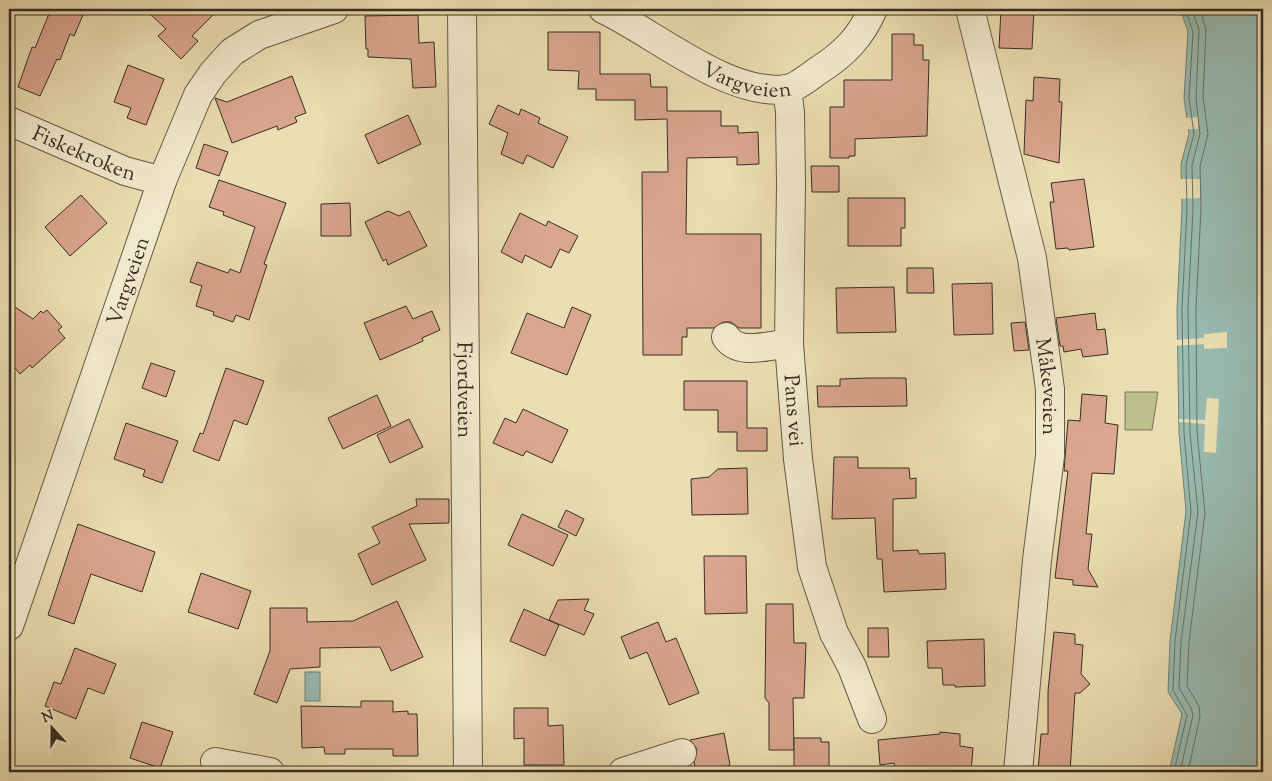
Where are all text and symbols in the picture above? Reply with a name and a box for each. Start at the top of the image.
street label: Vargveien [696,56,793,107]
street label: Fiskekroken [27,120,139,190]
street label: Vargveien [101,233,159,330]
street label: Måkeveien [1026,336,1063,435]
street label: Fjordveien [448,342,478,438]
street label: Pans vei [774,373,810,448]
north arrow [28,704,78,754]
text: N [39,706,57,729]

